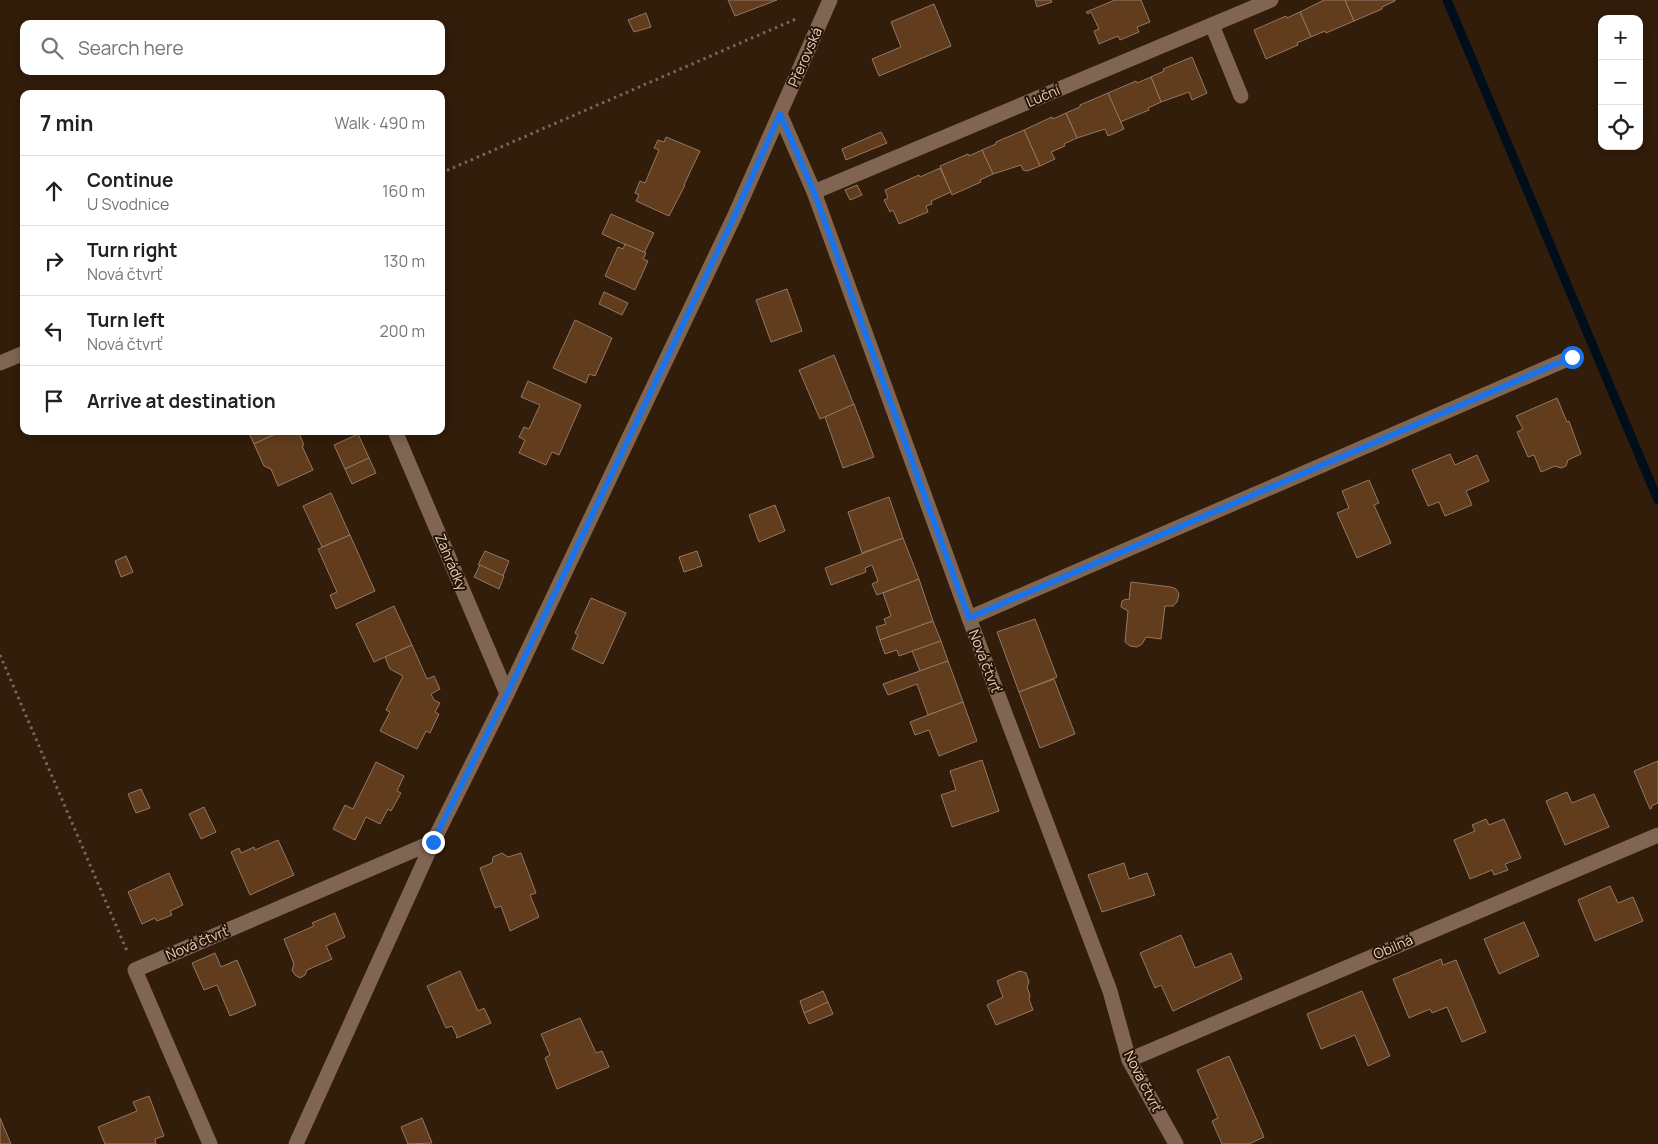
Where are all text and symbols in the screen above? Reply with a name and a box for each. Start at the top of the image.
map controls [1598,15,1643,150]
button: + [1598,15,1643,60]
search box [20,20,445,75]
street label: Přerovská [783,24,826,90]
icon: search [38,34,66,62]
text: Search here [78,35,184,61]
button: − [1598,60,1643,105]
street label: Luční [1023,80,1063,111]
button: locate [1598,105,1643,150]
text: 7 min [40,109,93,137]
text: Walk · 490 m [334,112,425,134]
text: Continue [87,167,173,193]
icon: ahead [40,177,68,205]
text: 160 m [382,180,425,202]
text: U Svodnice [87,193,169,215]
text: Turn right [87,237,177,263]
icon: right [40,247,68,275]
text: 130 m [383,250,425,272]
text: Nová čtvrť [87,263,162,285]
text: Turn left [87,307,165,333]
icon: left [40,317,68,345]
text: 200 m [380,320,425,342]
text: Nová čtvrť [87,333,162,355]
route start [1561,346,1584,369]
icon: arrive [40,387,68,415]
text: Arrive at destination [87,388,276,414]
street label: Zahrádky [431,531,472,594]
street label: Nová čtvrť [965,627,1006,695]
route end [422,831,445,854]
street label: Nová čtvrť [163,921,231,964]
street label: Obilná [1370,930,1415,963]
street label: Nová čtvrť [1120,1047,1167,1115]

